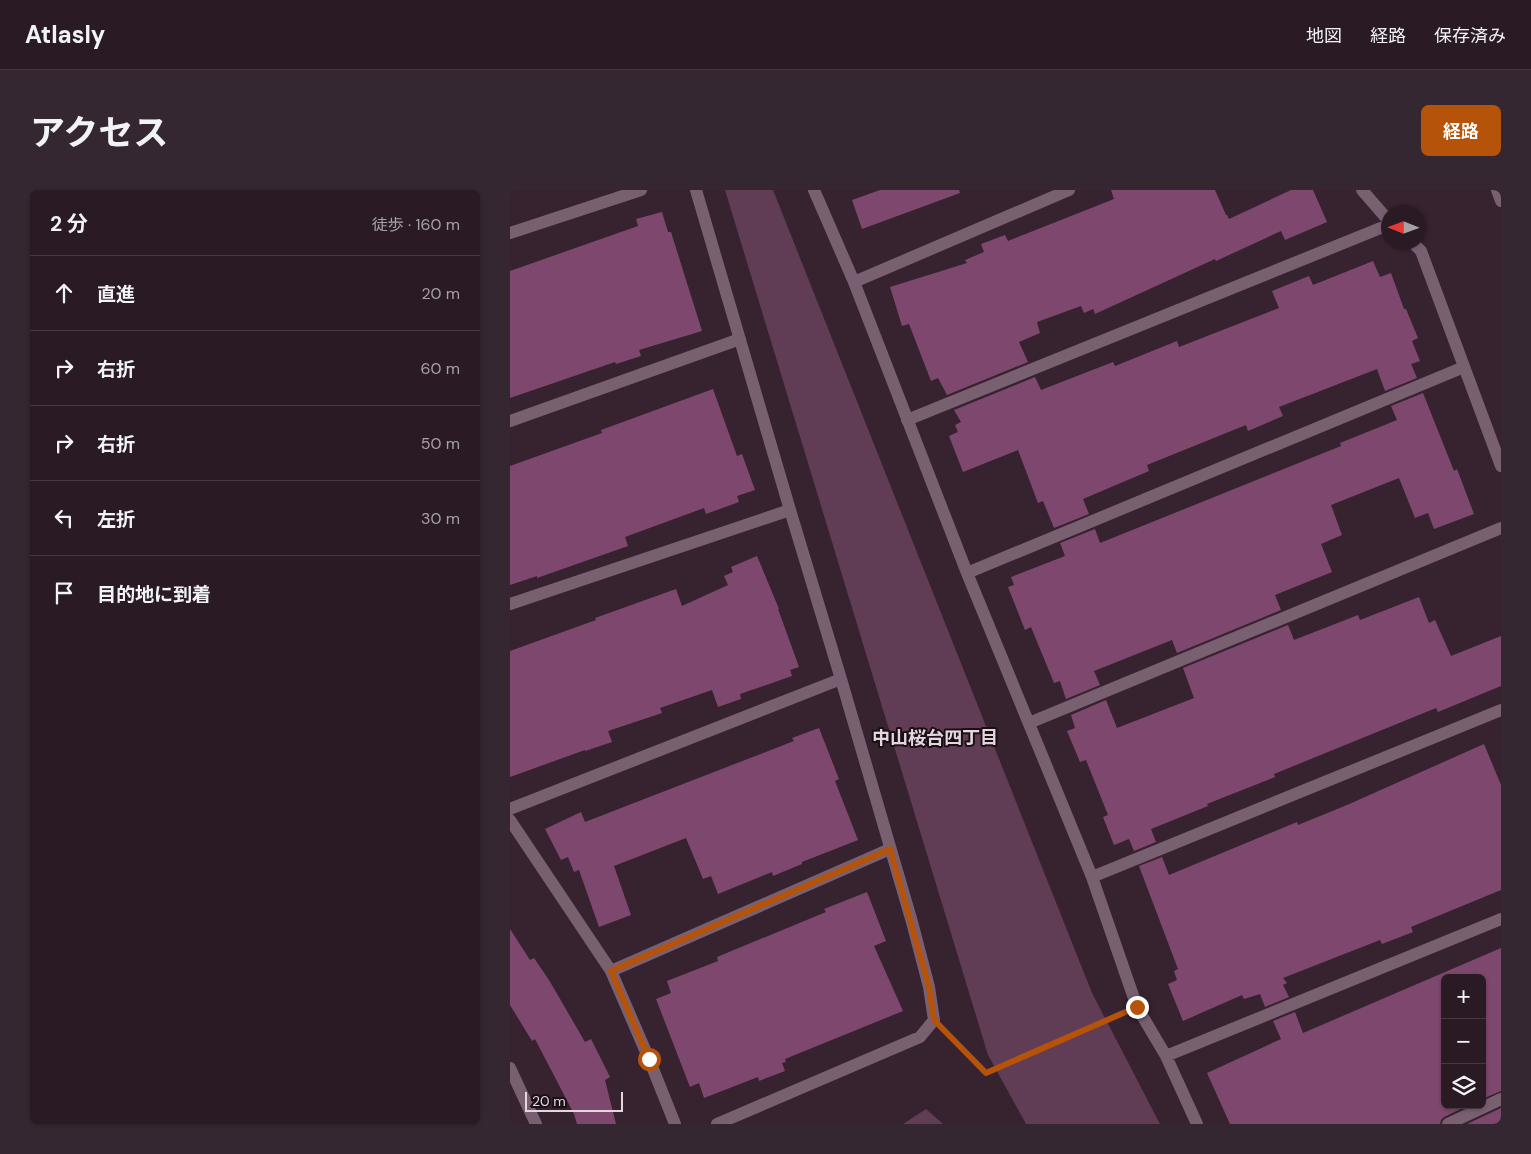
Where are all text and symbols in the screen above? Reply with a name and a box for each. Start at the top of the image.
text: Atlasly [25,19,105,50]
text: 地図 [1306,24,1342,48]
text: 経路 [1370,24,1406,48]
text: 保存済み [1434,24,1506,48]
button: 経路 [1421,105,1501,156]
text: アクセス [30,110,168,156]
north arrow [1381,205,1426,250]
text: 2 分 [50,210,88,238]
text: 徒歩 · 160 m [372,214,460,235]
icon: ahead [50,279,78,307]
text: 直進 [97,282,135,307]
text: 20 m [421,283,460,304]
icon: right [50,354,78,382]
text: 右折 [97,357,135,382]
text: 60 m [420,358,460,379]
icon: right [50,429,78,457]
text: 右折 [97,432,135,457]
text: 50 m [421,433,460,454]
icon: left [50,504,78,532]
text: 左折 [97,507,135,532]
text: 30 m [421,508,460,529]
icon: arrive [50,579,78,607]
text: 目的地に到着 [97,582,211,607]
district label: 中山桜台四丁目 [872,726,998,750]
map controls [1441,974,1486,1109]
button: + [1441,974,1486,1019]
route end [1126,996,1149,1019]
button: − [1441,1019,1486,1064]
route start [638,1048,661,1071]
button: layers [1441,1064,1486,1109]
scale bar [525,1089,622,1112]
text: 20 m [532,1092,566,1110]

